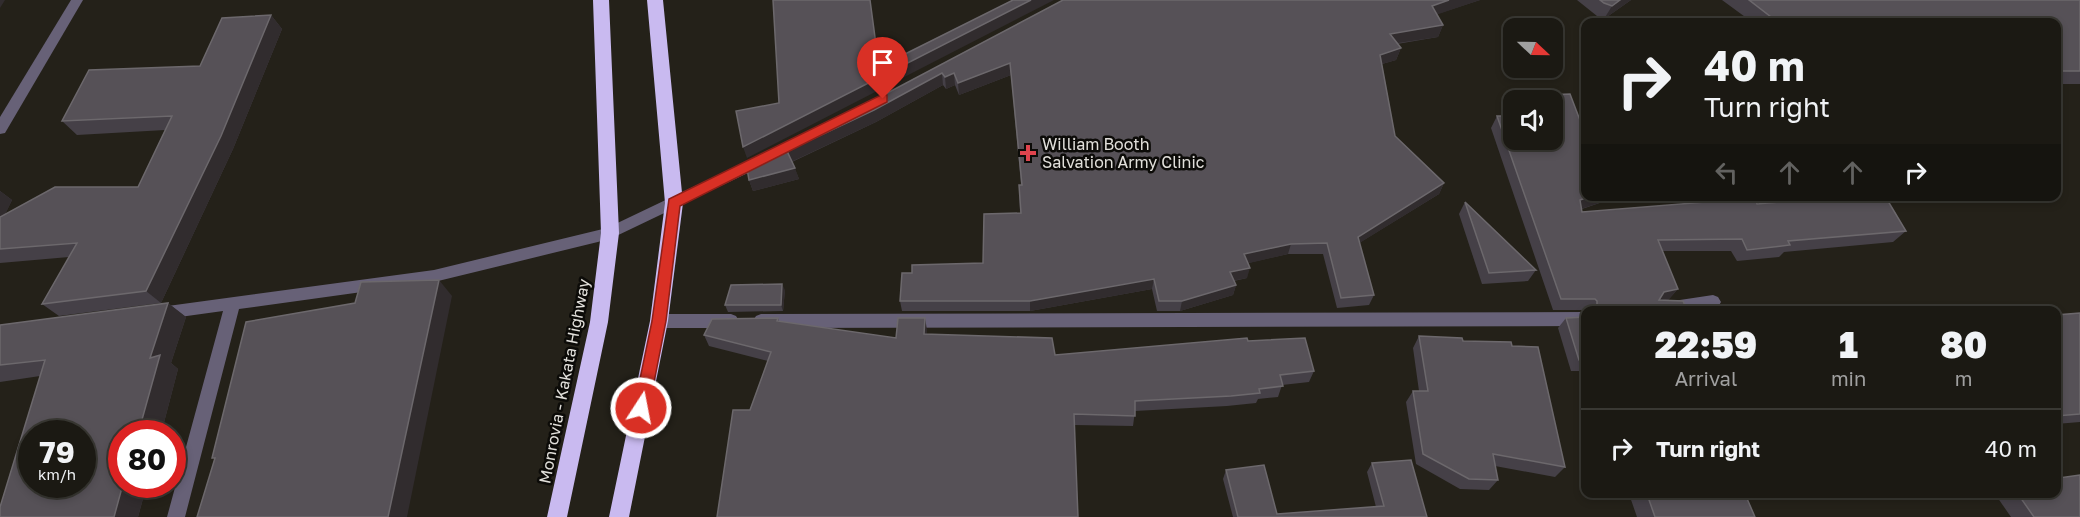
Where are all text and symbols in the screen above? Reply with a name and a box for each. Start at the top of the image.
north arrow [1503,18,1563,78]
map controls [1503,18,1563,150]
pin [857,37,908,99]
text: 40 m [1704,40,1805,90]
icon: right [1605,42,1683,120]
icon: arrive [866,46,899,79]
button: sound [1503,90,1563,150]
text: Turn right [1704,91,1830,123]
place label: William Booth Salvation Army Clinic [1042,134,1205,172]
marker: William Booth Salvation Army Clinic [1019,144,1037,162]
icon: left [1710,156,1743,189]
icon: ahead [1773,156,1806,189]
icon: ahead [1836,156,1869,189]
icon: right [1899,156,1932,189]
street label: Monrovia - Kakata Highway [534,277,594,485]
text: 22:59 [1655,323,1757,366]
text: 1 [1839,323,1858,366]
text: 80 [1940,323,1987,366]
text: Arrival [1675,366,1737,390]
text: min [1831,366,1866,390]
text: m [1955,366,1972,390]
position arrow [609,376,673,440]
speed limit sign: 80 [108,420,186,498]
icon: right [1605,432,1638,465]
text: 79 [39,434,75,470]
text: Turn right [1656,435,1760,462]
text: 40 m [1985,435,2037,462]
text: km/h [38,465,76,483]

